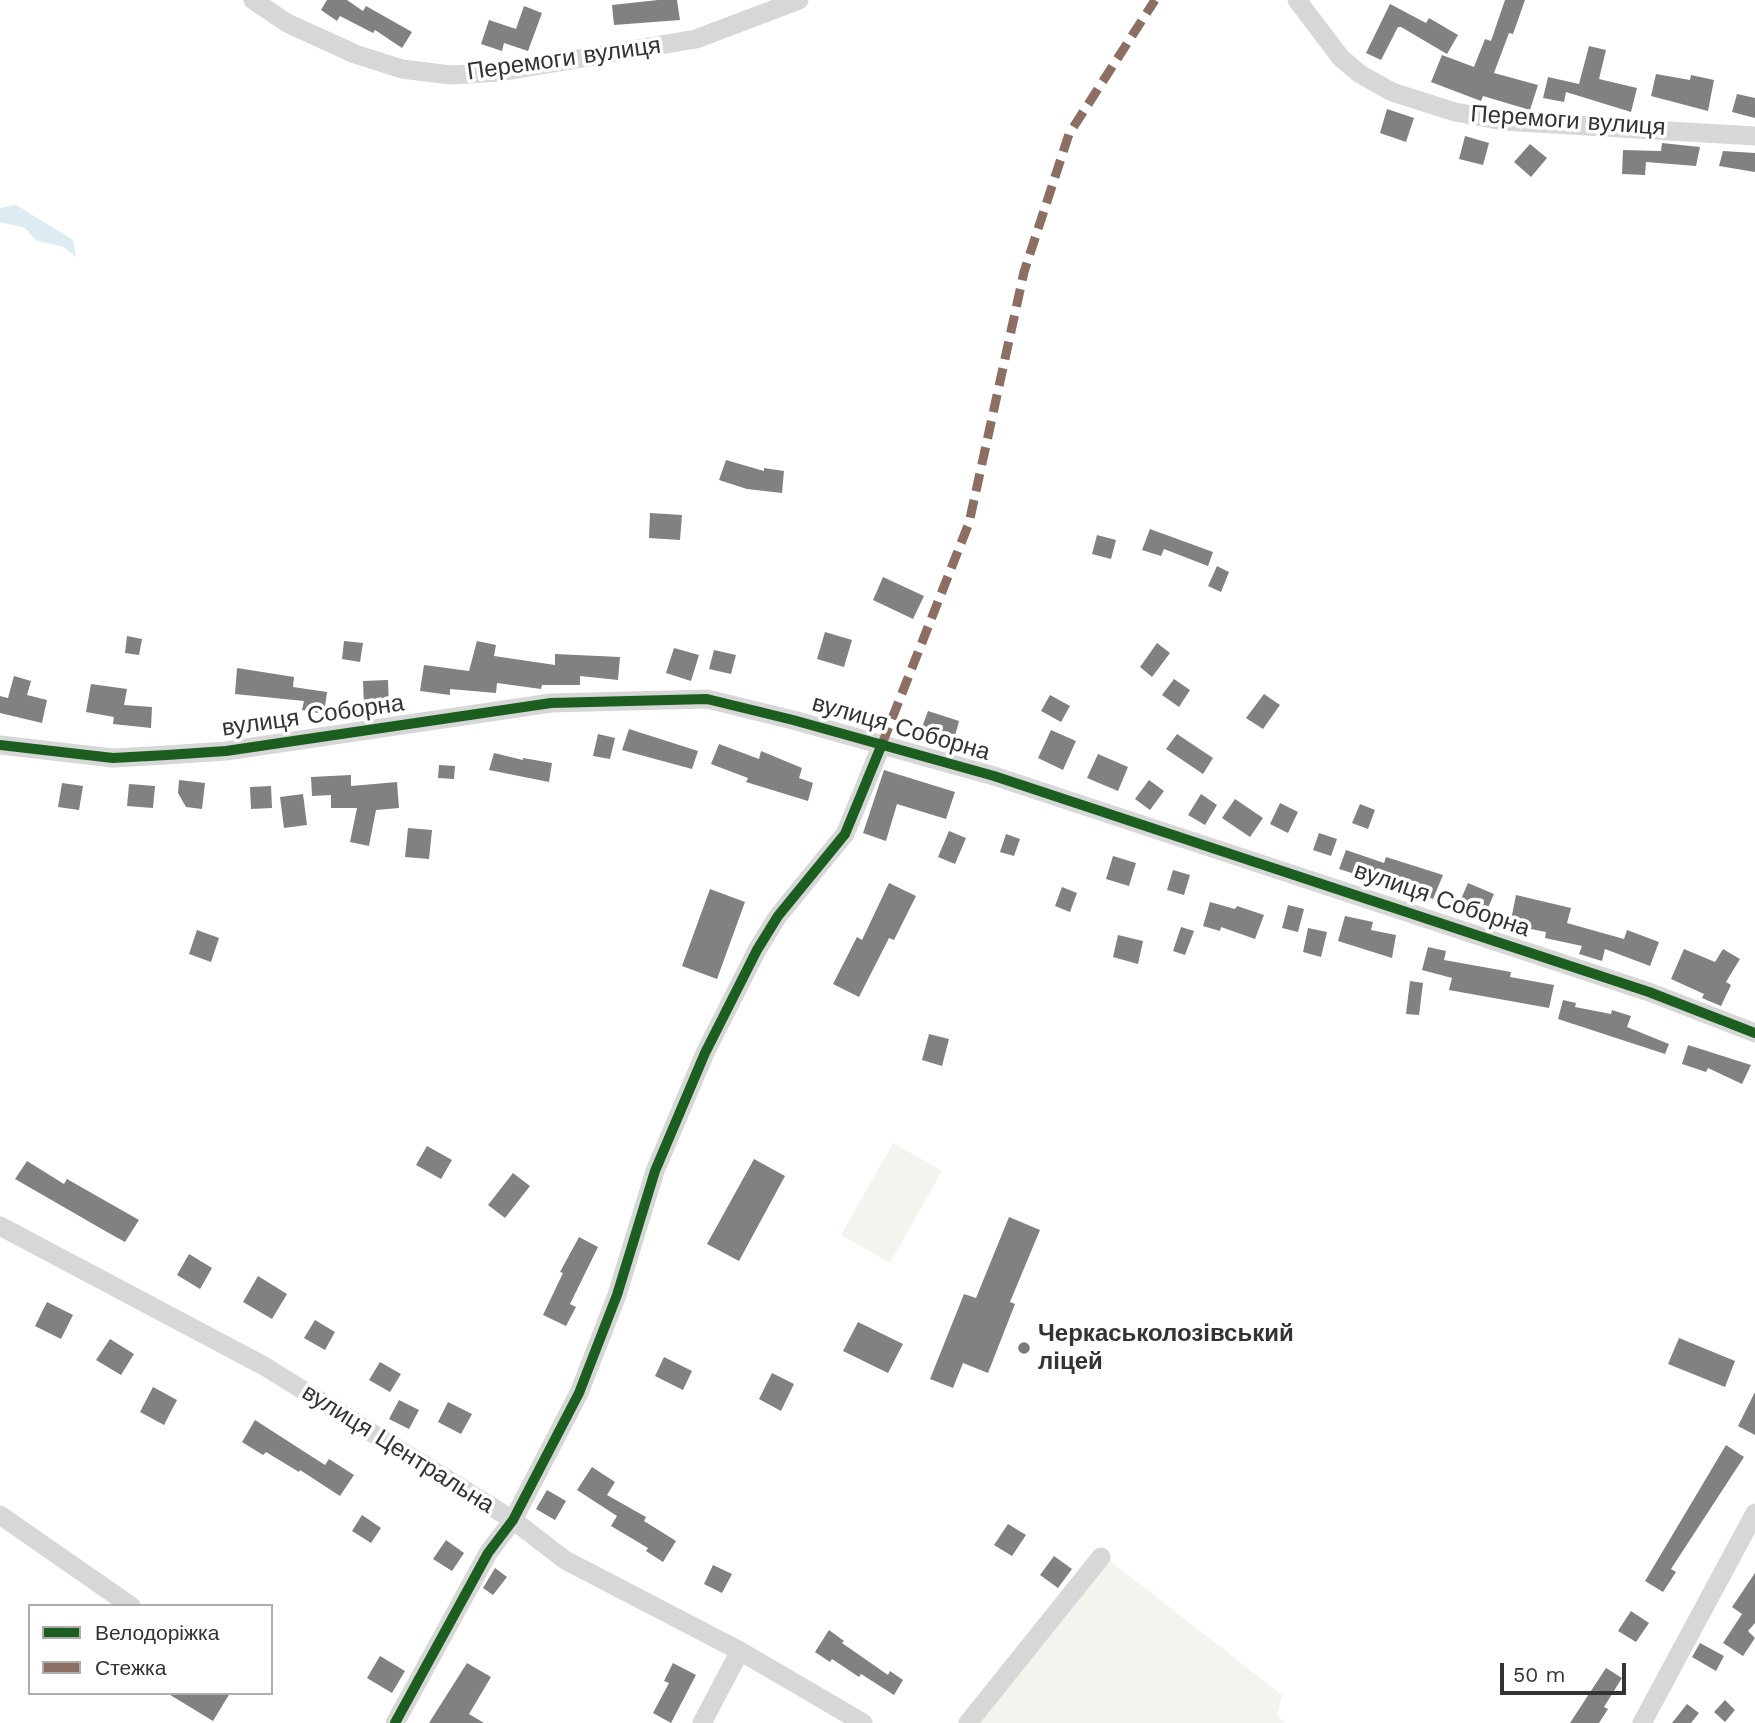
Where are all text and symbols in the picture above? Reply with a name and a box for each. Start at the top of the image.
street label: Перемоги вулиця [465,31,663,87]
street label: Перемоги вулиця [1470,100,1666,142]
street label: вулиця Соборна [220,689,406,743]
street label: вулиця Соборна [809,689,993,767]
street label: вулиця Соборна [1350,856,1534,944]
place label: Черкаськолозівський ліцей [1038,1320,1294,1376]
marker: Черкаськолозівський ліцей [1016,1340,1032,1356]
street label: вулиця Центральна [297,1378,499,1520]
legend [28,1604,273,1695]
text: Велодоріжка [95,1620,219,1645]
scale bar [1503,1650,1629,1694]
text: Стежка [95,1655,166,1680]
text: 50 m [1513,1662,1565,1687]

